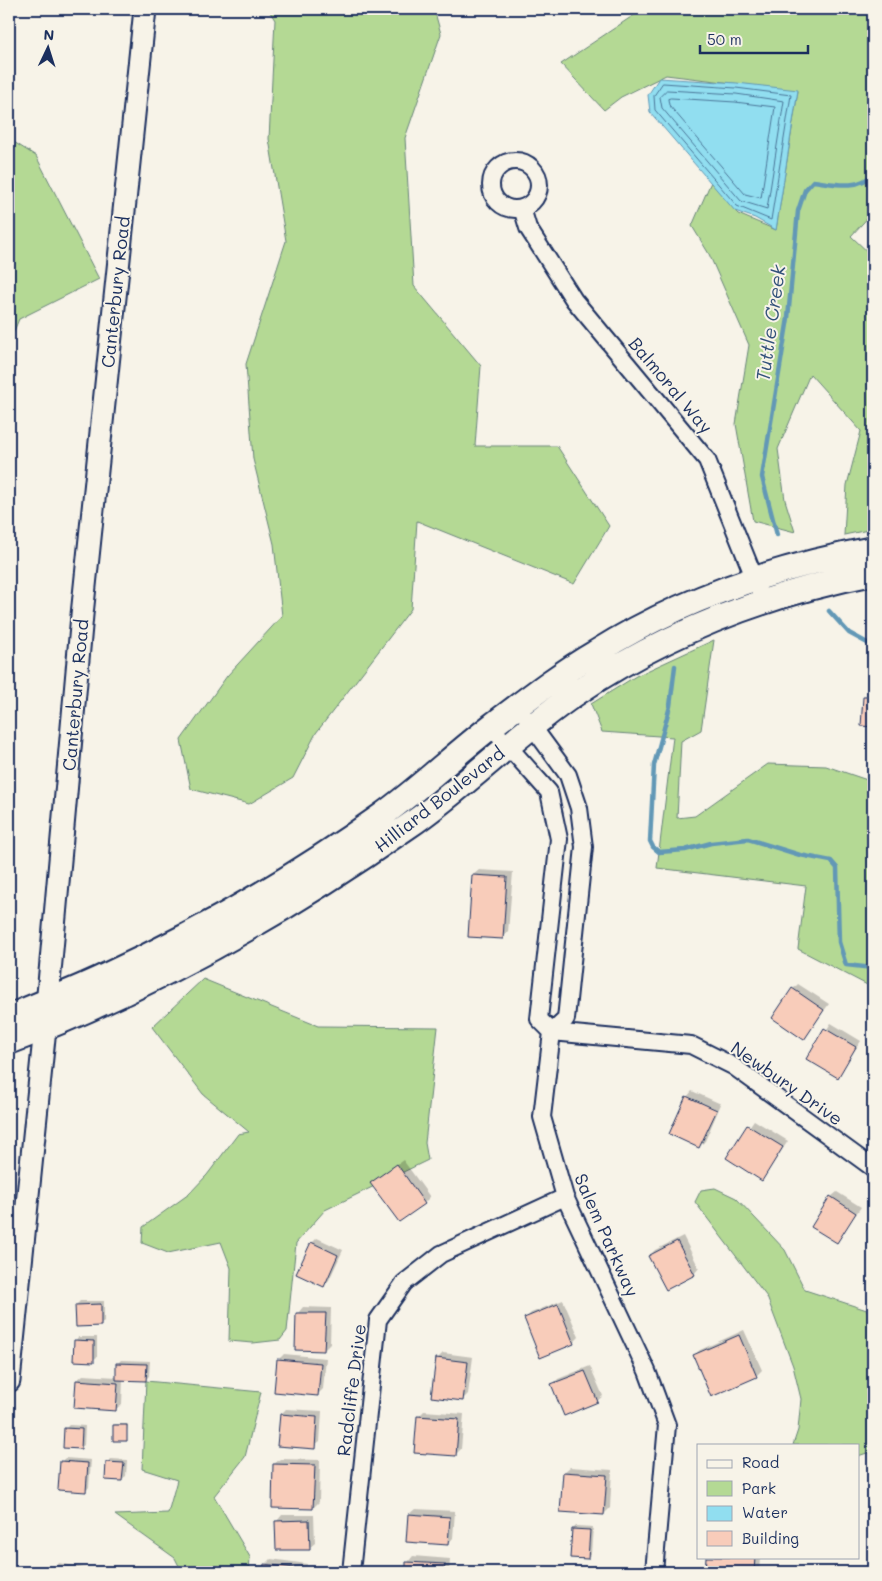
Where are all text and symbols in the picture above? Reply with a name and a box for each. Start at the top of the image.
north arrow [22,22,72,72]
scale bar [700,22,807,54]
text: N [43,25,55,44]
text: 50 m [707,29,742,49]
street label: Canterbury Road [95,215,135,369]
water label: Tuttle Creek [749,262,791,383]
street label: Balmoral Way [624,332,718,438]
street label: Canterbury Road [56,618,94,772]
street label: Hilliard Boulevard [369,741,509,857]
street label: Newbury Drive [726,1035,848,1131]
street label: Salem Parkway [569,1170,645,1300]
street label: Radcliffe Drive [331,1322,371,1458]
legend [697,1444,860,1558]
text: Road [742,1452,779,1472]
text: Park [742,1478,776,1498]
text: Water [742,1502,788,1522]
text: Building [742,1528,799,1548]

